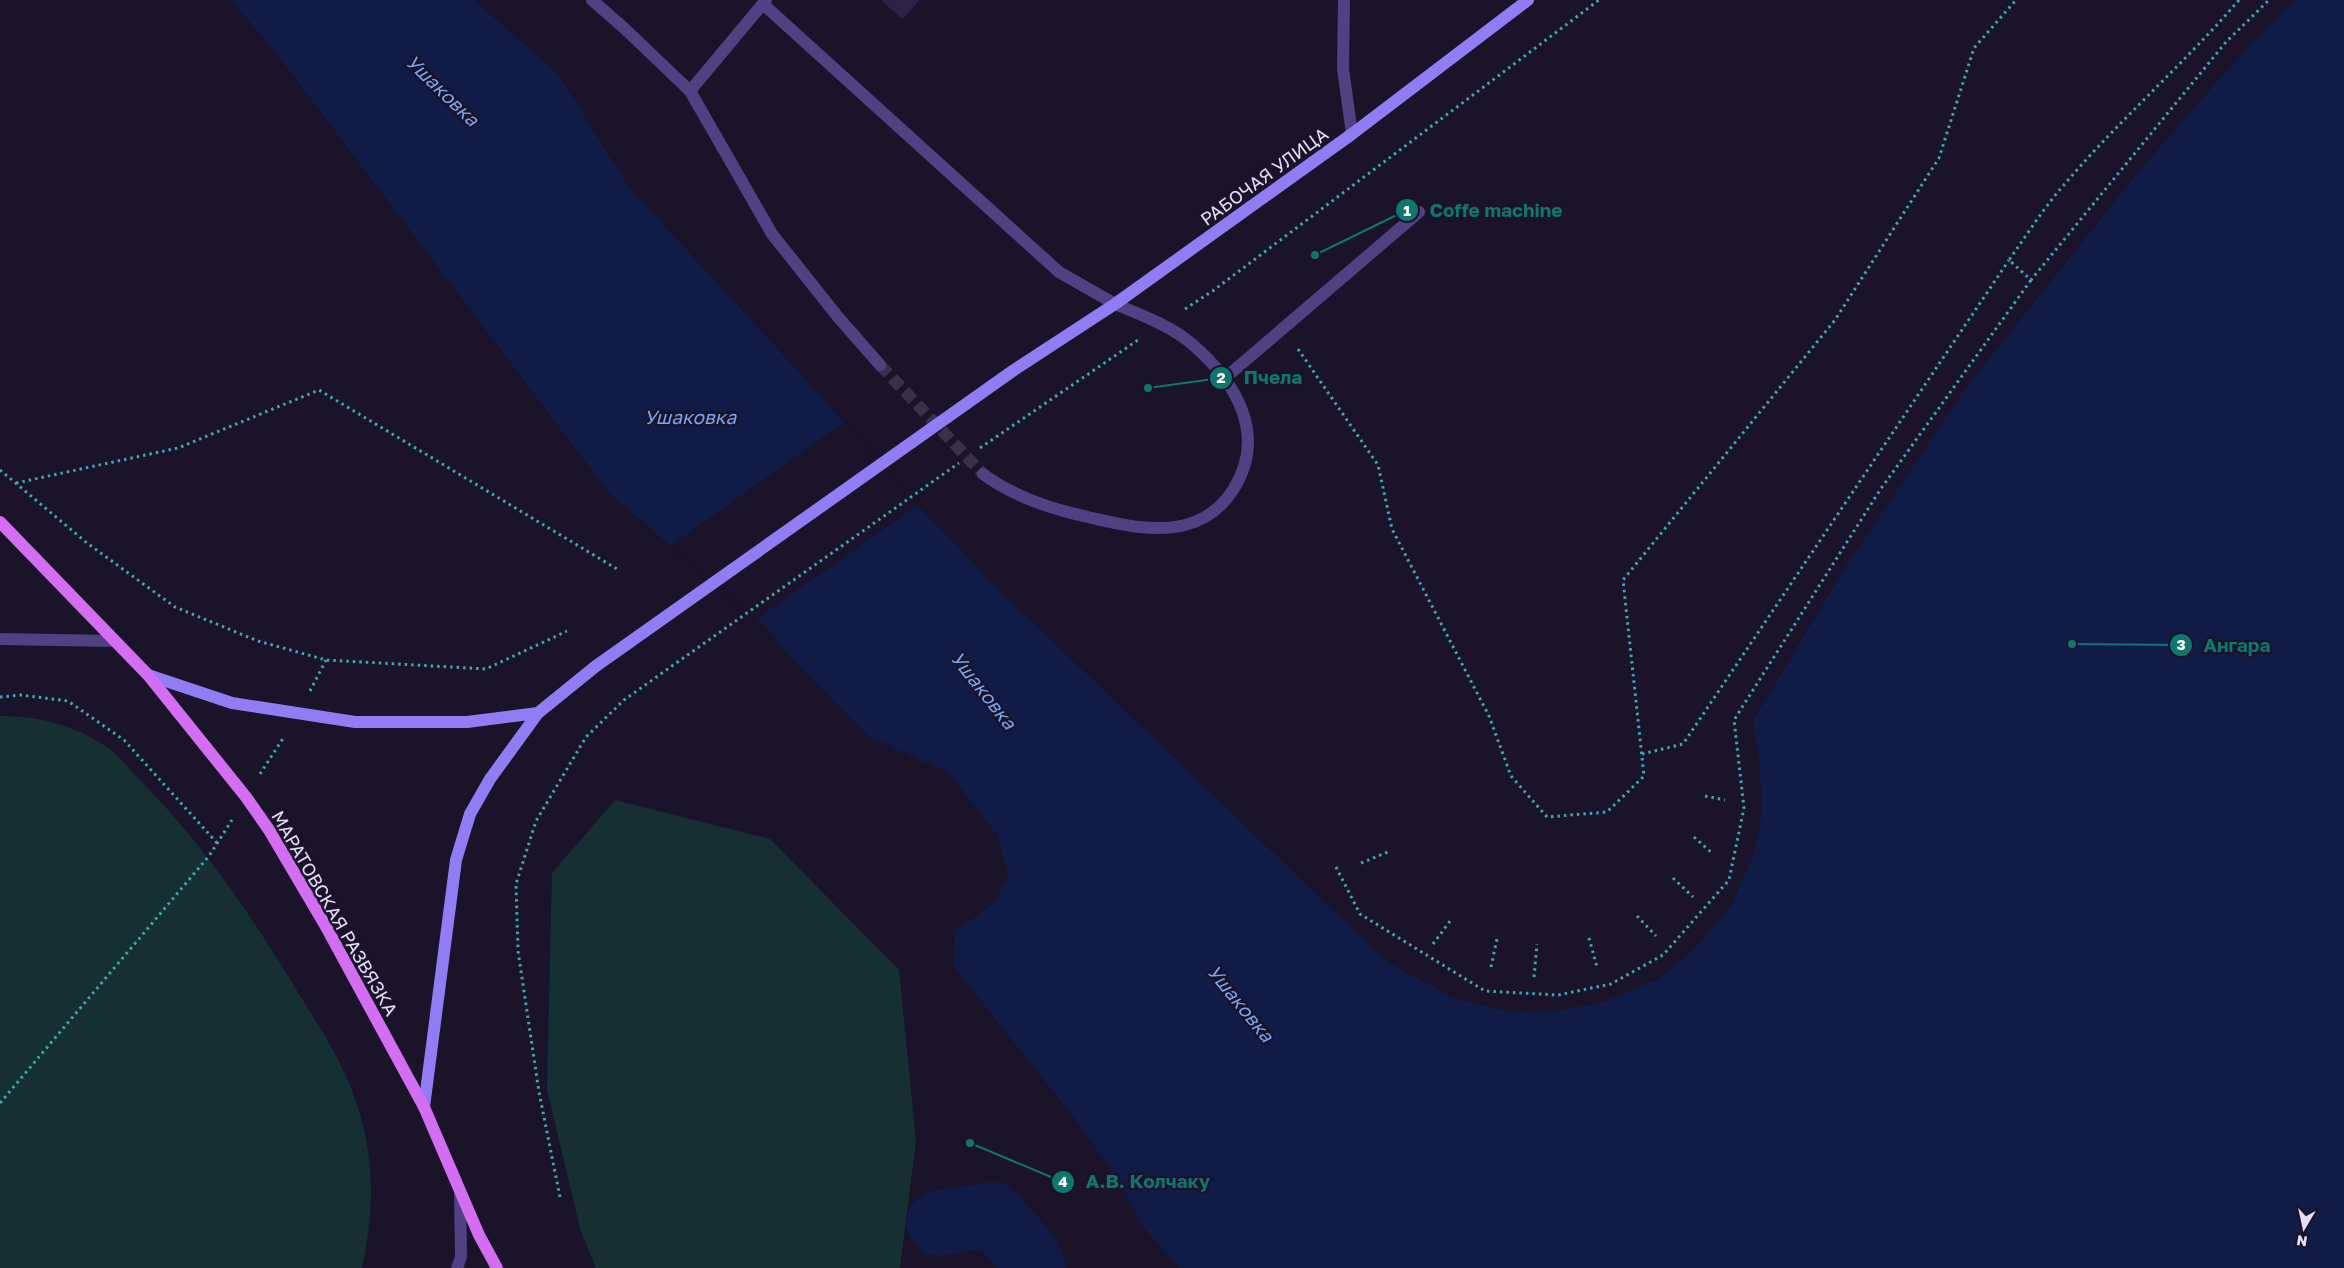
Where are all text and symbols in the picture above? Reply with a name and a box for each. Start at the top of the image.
water label: Ушаковка [402,50,485,131]
street label: РАБОЧАЯ УЛИЦА [1196,122,1332,230]
callout: Coffe machine [1395,193,1573,227]
text: Coffe machine [1430,198,1562,221]
text: 1 [1403,201,1411,219]
callout: Пчела [1208,361,1312,395]
text: Пчела [1244,365,1302,388]
text: 2 [1216,368,1226,386]
water label: Ушаковка [644,405,737,428]
callout: Ангара [2169,628,2281,662]
text: Ангара [2203,633,2271,656]
text: 3 [2176,635,2186,653]
water label: Ушаковка [947,647,1022,734]
street label: МАРАТОВСКАЯ РАЗВЯЗКА [267,807,403,1019]
water label: Ушаковка [1203,960,1280,1047]
callout: А.В. Колчаку [1050,1165,1220,1199]
text: А.В. Колчаку [1086,1169,1211,1192]
text: 4 [1058,1172,1068,1190]
north arrow [2279,1203,2329,1253]
text: N [2295,1232,2308,1251]

